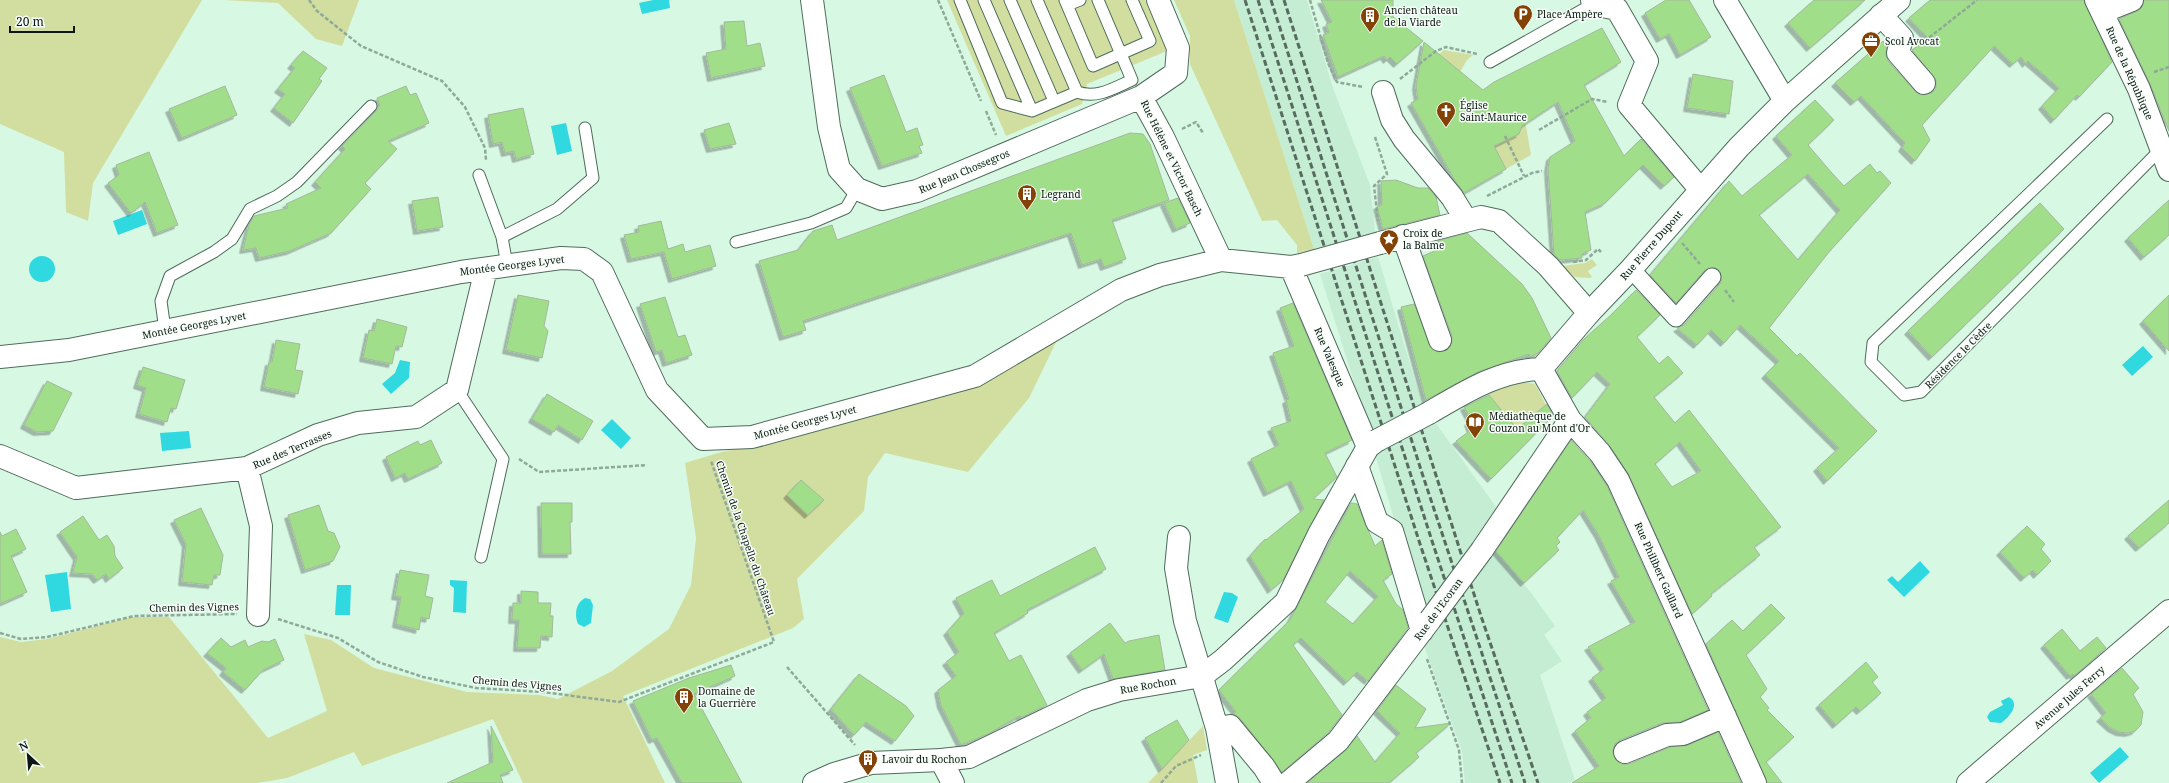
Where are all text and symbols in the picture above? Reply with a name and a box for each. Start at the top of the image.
place label: Ancien château de la Viarde [1384,3,1458,29]
parking icon: Place Ampère [1512,3,1534,31]
building icon: Ancien château de la Viarde [1359,5,1381,33]
place label: Place Ampère [1537,7,1603,21]
scale bar [10,8,74,34]
text: 20 m [16,13,44,30]
street label: Rue de la République [2103,24,2157,122]
office icon: Scol Avocat [1860,30,1882,58]
place label: Scol Avocat [1885,34,1939,48]
street label: Rue Hélène et Victor Basch [1138,97,1207,219]
place label: Église Saint-Maurice [1460,98,1527,124]
church icon: Église Saint-Maurice [1435,100,1457,128]
street label: Rue Jean Chossegros [916,145,1012,196]
building icon: Legrand [1016,183,1038,211]
place label: Legrand [1041,187,1081,201]
street label: Rue Pierre Dupont [1617,207,1686,283]
place label: Croix de la Balme [1403,226,1444,252]
place icon: Croix de la Balme [1378,228,1400,256]
street label: Montée Georges Lyvet [459,252,566,278]
street label: Montée Georges Lyvet [141,308,248,342]
street label: Résidence le Cèdre [1922,319,1994,391]
street label: Rue Valesque [1311,325,1349,389]
street label: Montée Georges Lyvet [752,401,858,442]
place label: Médiathèque de Couzon au Mont d'Or [1489,409,1590,435]
library icon: Médiathèque de Couzon au Mont d'Or [1464,411,1486,439]
street label: Rue des Terrasses [251,426,334,472]
street label: Chemin de la Chapelle du Château [713,459,779,618]
street label: Rue Philibert Gaillard [1632,520,1686,620]
street label: Rue de l'Ecoran [1411,575,1466,643]
street label: Chemin des Vignes [149,599,239,615]
street label: Avenue Jules Ferry [2031,662,2108,732]
street label: Chemin des Vignes [472,672,563,694]
street label: Rue Rochon [1119,673,1178,697]
place label: Domaine de la Guerrière [698,684,756,710]
building icon: Domaine de la Guerrière [673,686,695,714]
north arrow [8,735,48,775]
text: N [16,737,31,754]
building icon: Lavoir du Rochon [857,748,879,776]
place label: Lavoir du Rochon [882,752,967,766]

